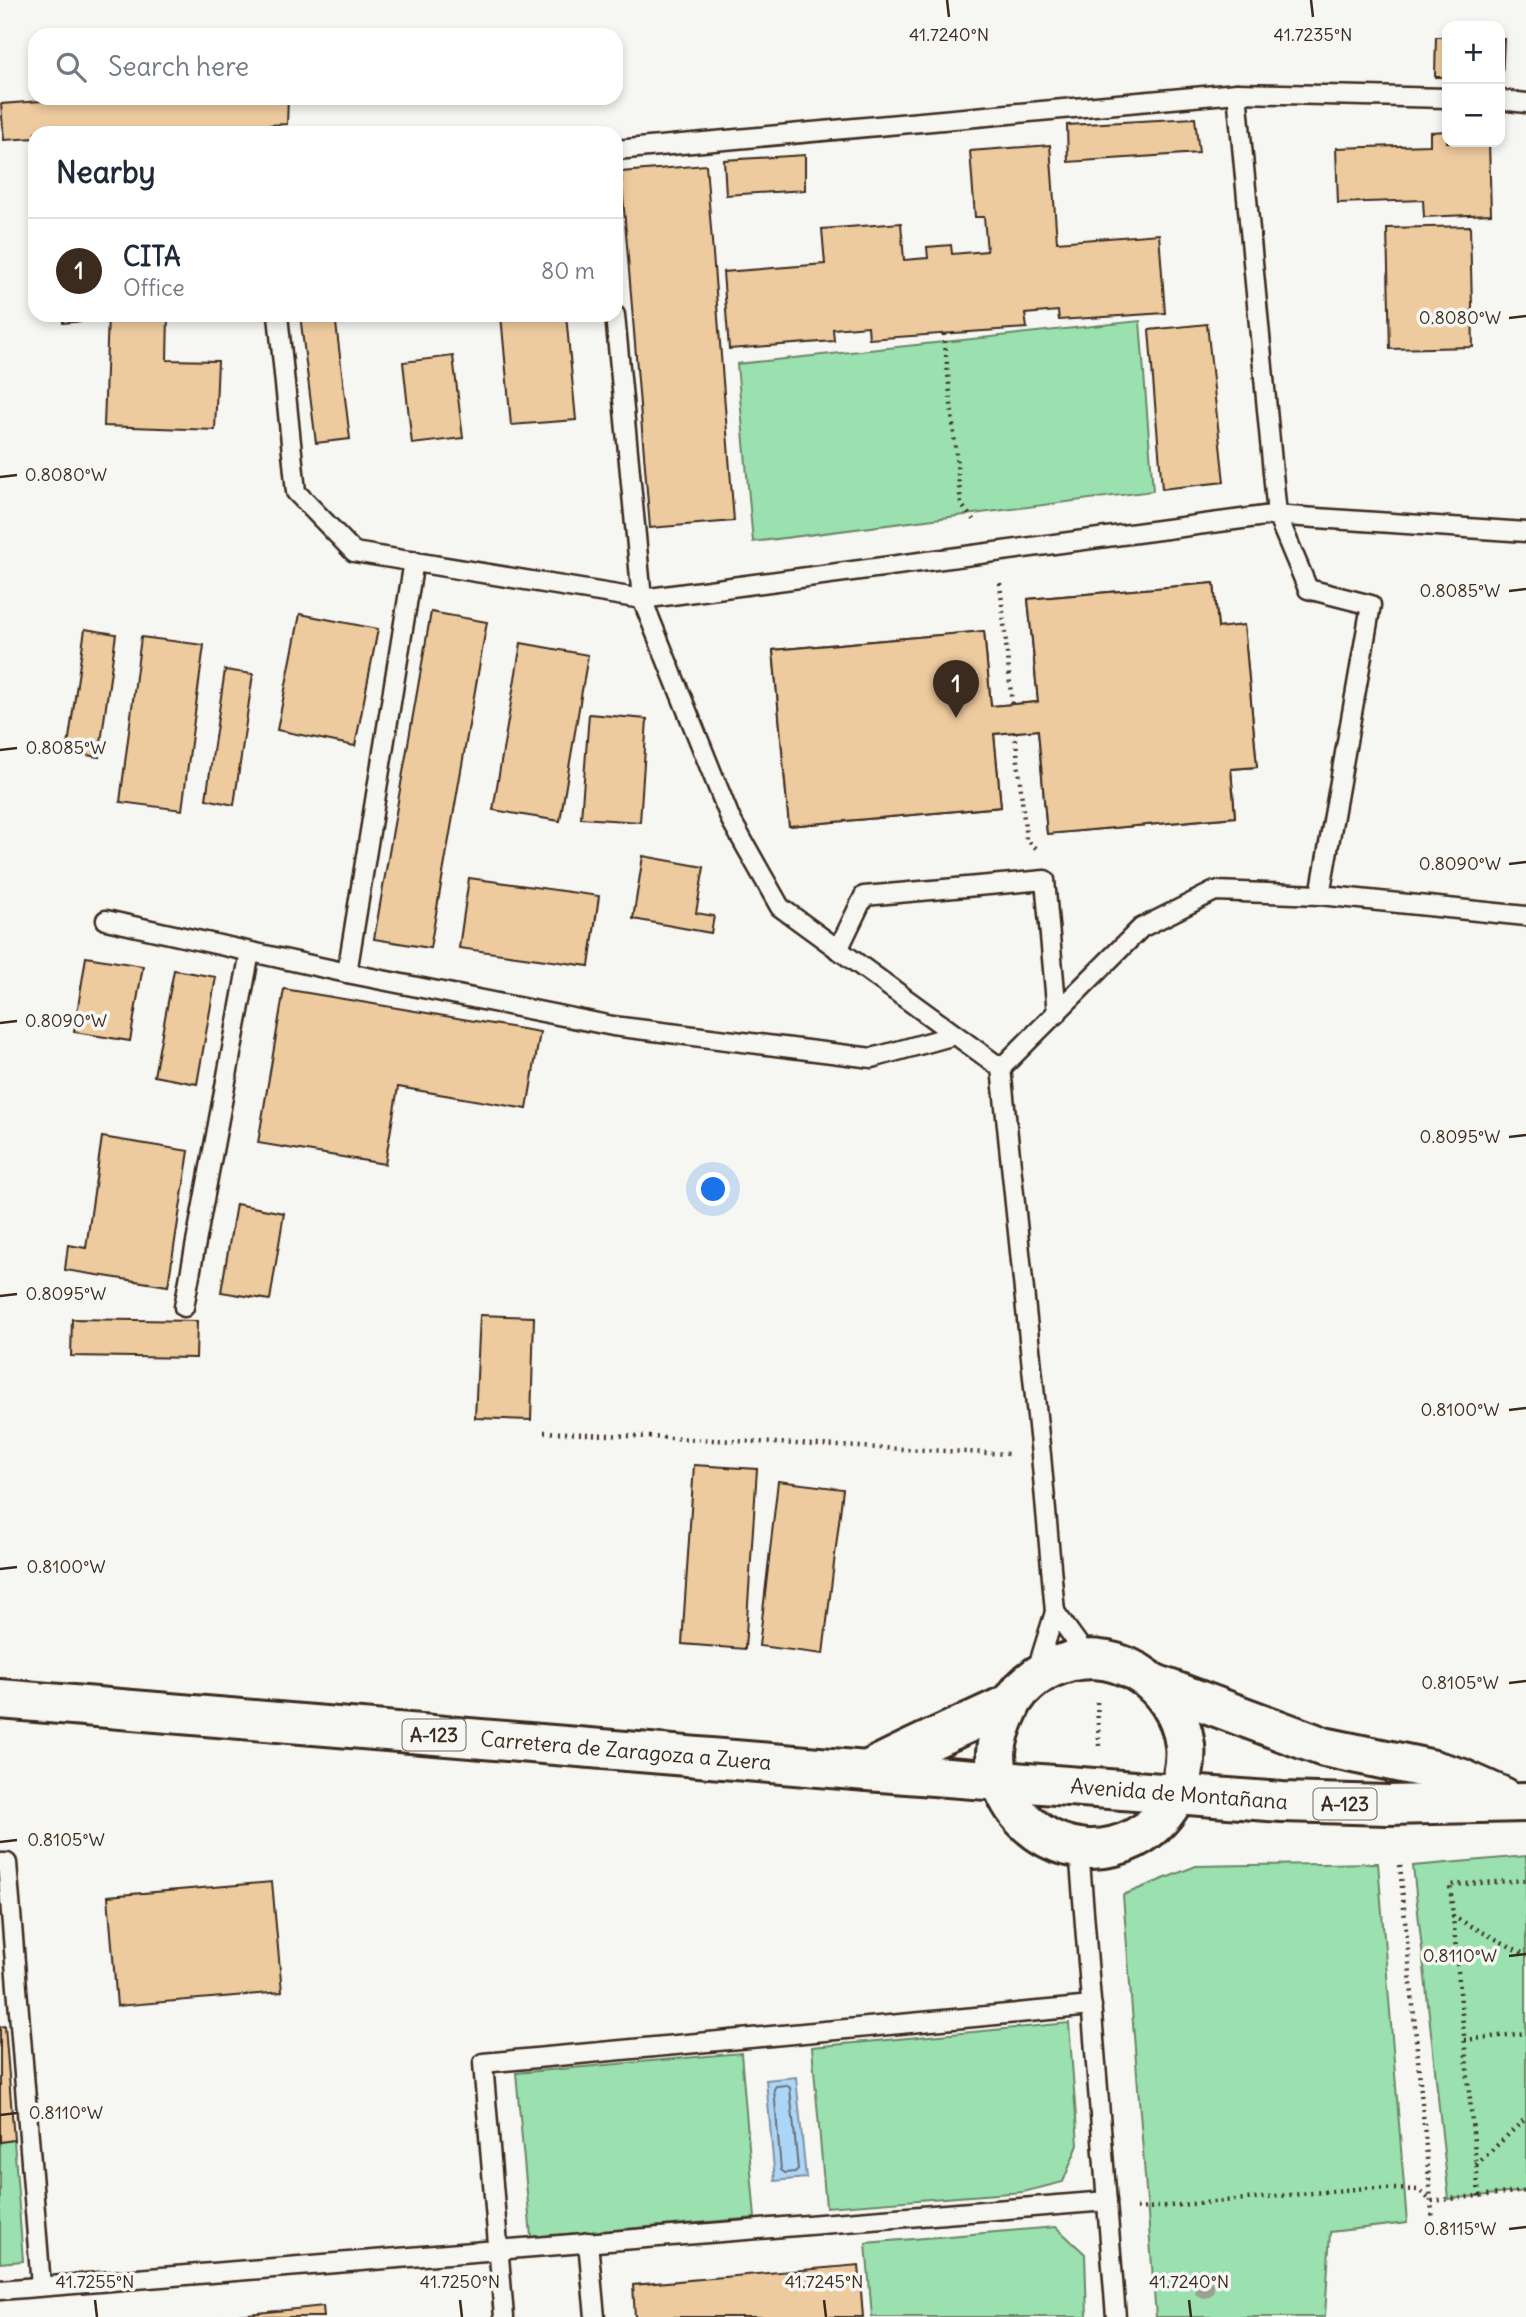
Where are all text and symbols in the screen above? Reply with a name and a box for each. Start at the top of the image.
map controls [1442,21,1505,147]
button: + [1442,21,1505,84]
text: 41.7240°N [909,23,989,46]
text: 41.7235°N [1274,23,1352,46]
search box [28,28,623,105]
icon: search [52,48,90,86]
text: Search here [108,50,249,83]
button: − [1442,84,1505,147]
text: Nearby [56,153,156,191]
text: CITA [123,240,181,273]
text: 1 [74,256,84,285]
text: 80 m [541,256,595,285]
text: Office [123,273,185,302]
text: 0.8080°W [1419,306,1501,329]
text: 0.8080°W [25,463,107,486]
text: 0.8085°W [1420,579,1500,602]
pin: 1 [933,660,979,718]
text: 0.8085°W [26,736,106,759]
text: 0.8090°W [1419,852,1501,875]
text: 0.8090°W [25,1009,107,1032]
text: 0.8095°W [1420,1125,1500,1148]
your location [696,1172,730,1206]
text: 0.8095°W [26,1282,106,1305]
text: 0.8100°W [1420,1398,1500,1421]
text: 0.8100°W [26,1555,106,1578]
text: 0.8105°W [1421,1671,1499,1694]
road number: A-123 [402,1720,466,1750]
street label: Carretera de Zaragoza a Zuera [479,1725,773,1776]
street label: Avenida de Montañana [1070,1772,1289,1815]
road number: A-123 [1314,1788,1376,1820]
text: 0.8105°W [27,1828,105,1851]
text: 0.8110°W [1423,1944,1497,1967]
text: 0.8110°W [29,2101,103,2124]
text: 0.8115°W [1424,2217,1496,2240]
text: 41.7255°N [56,2270,134,2293]
text: 41.7250°N [420,2270,500,2293]
text: 41.7245°N [785,2270,863,2293]
text: 41.7240°N [1149,2270,1229,2293]

